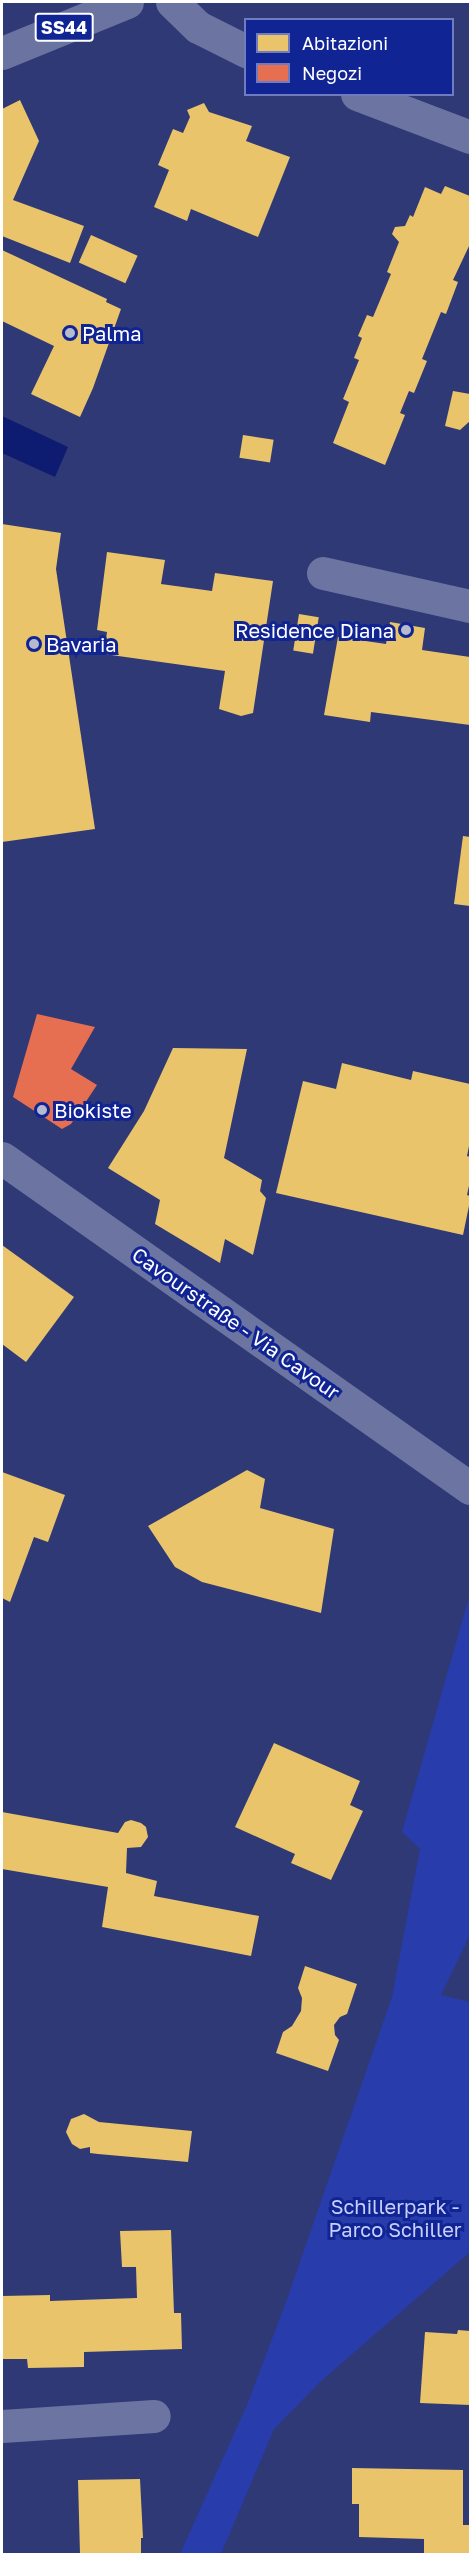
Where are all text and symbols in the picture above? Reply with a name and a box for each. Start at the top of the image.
road number: SS44 [34,12,94,42]
legend [244,18,454,96]
text: Abitazioni [302,32,388,54]
text: Negozi [302,62,362,84]
place label: Palma [82,321,142,345]
marker: Palma [63,326,77,340]
place label: Residence Diana [235,618,394,642]
marker: Residence Diana [399,623,413,637]
place label: Bavaria [46,632,117,656]
marker: Bavaria [27,637,41,651]
place label: Biokiste [54,1098,132,1122]
marker: Biokiste [35,1103,49,1117]
street label: Cavourstraße - Via Cavour [128,1242,344,1404]
park label: Schillerpark - Parco Schiller [328,2195,462,2242]

